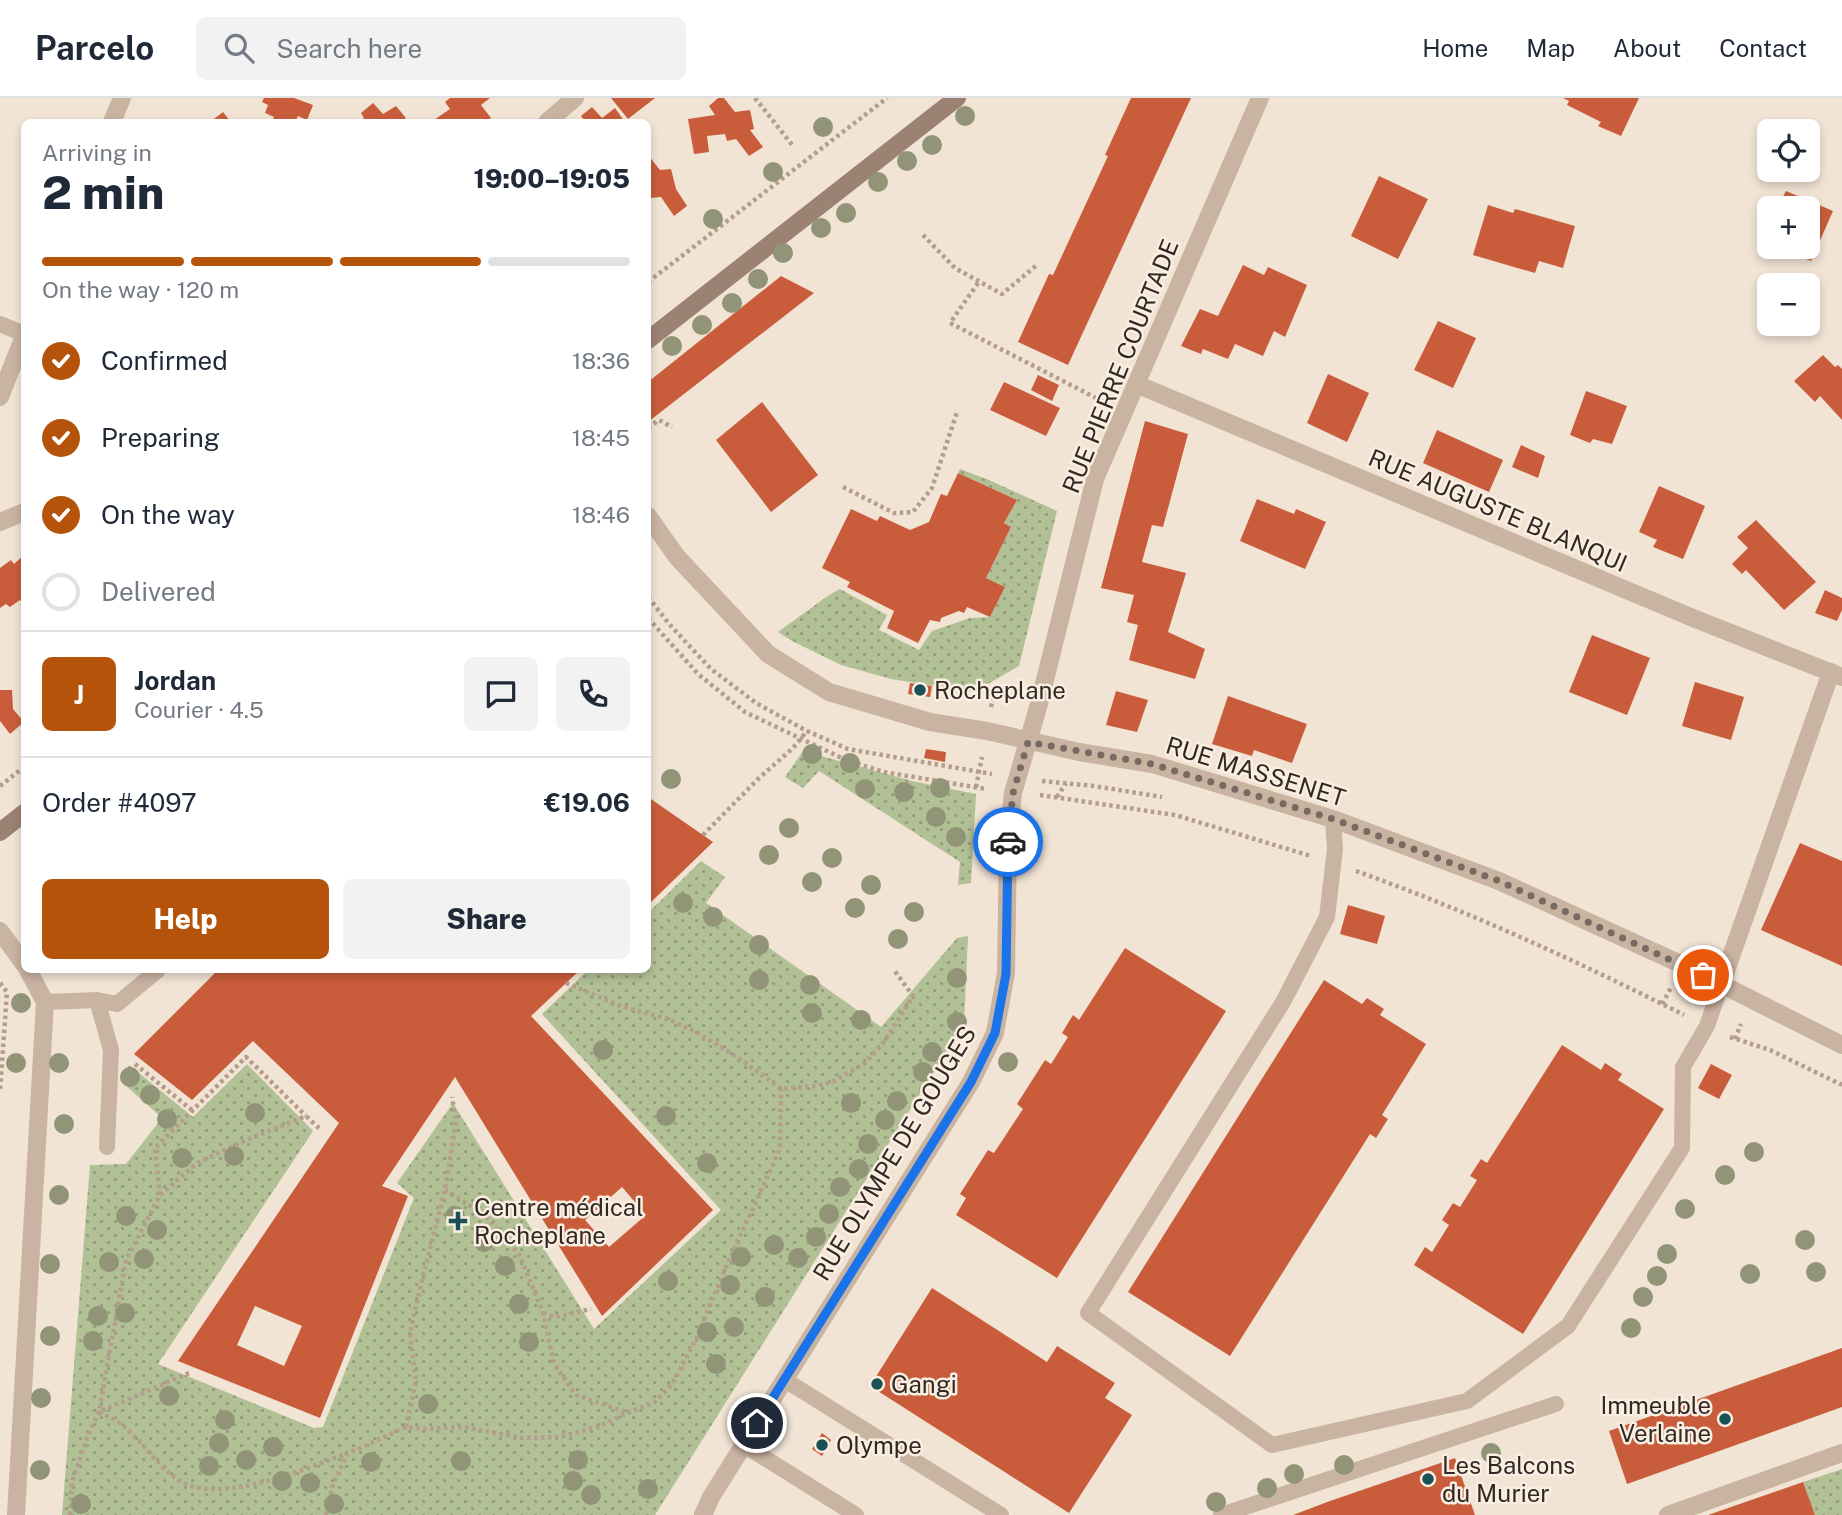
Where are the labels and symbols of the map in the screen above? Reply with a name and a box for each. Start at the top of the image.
street label: RUE PIERRE COURTADE [1056,235,1184,497]
street label: RUE AUGUSTE BLANQUI [1364,443,1632,577]
place label: Rocheplane [934,676,1066,704]
marker: Rocheplane [912,682,928,698]
street label: RUE MASSENET [1163,730,1349,812]
courier [973,807,1043,877]
pin [1673,945,1733,1005]
street label: RUE OLYMPE DE GOUGES [807,1021,981,1285]
place label: Centre médical Rocheplane [474,1193,643,1249]
marker: Centre médical Rocheplane [448,1211,468,1231]
place label: Gangi [891,1370,957,1398]
marker: Gangi [869,1376,885,1392]
place label: Immeuble Verlaine [1600,1391,1711,1447]
pin [727,1393,787,1453]
marker: Immeuble Verlaine [1717,1411,1733,1427]
place label: Olympe [836,1431,922,1459]
marker: Olympe [814,1437,830,1453]
place label: Les Balcons du Murier [1442,1451,1575,1507]
marker: Les Balcons du Murier [1420,1471,1436,1487]

